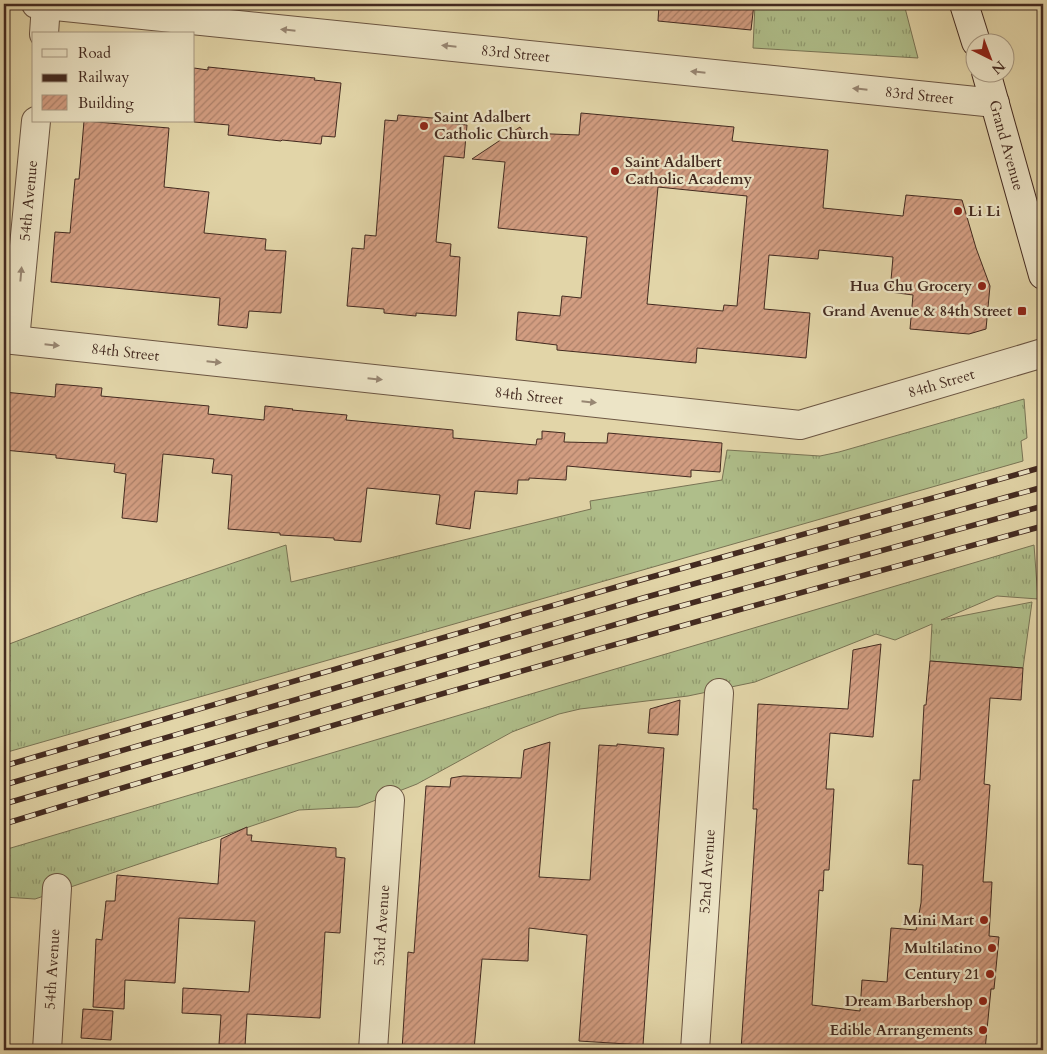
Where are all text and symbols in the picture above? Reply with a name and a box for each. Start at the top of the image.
one-way arrow [279,26,295,34]
legend [32,32,195,122]
north arrow [964,32,1014,82]
street label: 83rd Street [480,40,551,67]
one-way arrow [441,42,457,50]
text: Road [78,43,111,63]
text: N [987,56,1009,78]
text: Railway [78,67,129,87]
one-way arrow [690,68,706,76]
street label: 83rd Street [884,82,955,109]
one-way arrow [851,85,867,93]
text: Building [78,93,134,113]
street label: Grand Avenue [984,98,1029,193]
place label: Saint Adalbert Catholic Church [434,107,550,144]
marker: Saint Adalbert Catholic Church [418,120,430,132]
place label: Saint Adalbert Catholic Academy [625,152,753,189]
street label: 54th Avenue [15,159,42,242]
marker: Saint Adalbert Catholic Academy [609,165,621,177]
place label: Li Li [968,201,1001,221]
marker: Li Li [952,205,964,217]
one-way arrow [17,265,25,281]
place label: Hua Chu Grocery [850,276,972,296]
marker: Hua Chu Grocery [976,280,988,292]
place label: Grand Avenue & 84th Street [822,301,1013,321]
marker: Grand Avenue & 84th Street [1016,305,1028,317]
street label: 84th Street [90,338,161,366]
one-way arrow [44,341,60,349]
one-way arrow [206,358,222,366]
street label: 84th Street [906,364,977,402]
one-way arrow [368,376,384,384]
street label: 84th Street [494,382,564,409]
one-way arrow [581,398,597,406]
street label: 52nd Avenue [694,828,720,914]
street label: 53rd Avenue [369,884,394,967]
place label: Mini Mart [903,910,975,930]
marker: Mini Mart [978,914,990,926]
street label: 54th Avenue [40,928,64,1010]
place label: Multilatino [904,938,982,958]
marker: Multilatino [986,942,998,954]
place label: Century 21 [905,964,980,984]
marker: Century 21 [984,968,996,980]
place label: Dream Barbershop [845,991,973,1011]
marker: Dream Barbershop [977,995,989,1007]
place label: Edible Arrangements [829,1020,973,1040]
marker: Edible Arrangements [977,1024,989,1036]

